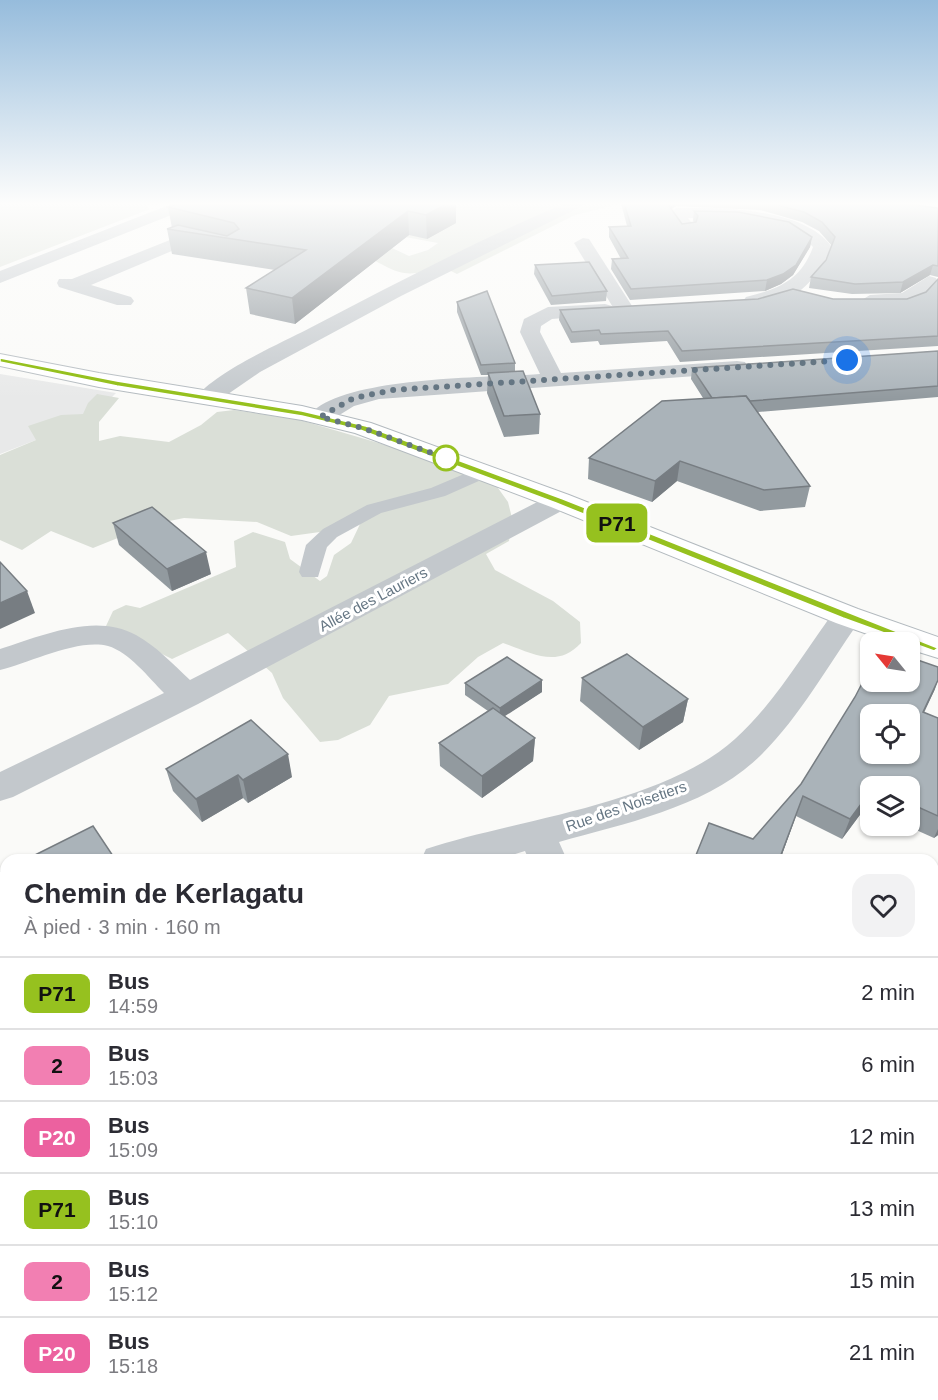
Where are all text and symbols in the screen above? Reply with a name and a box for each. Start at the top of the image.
your location [832,345,862,375]
unlabelled marker [433,445,459,471]
line badge: P71 [582,504,652,542]
text: P71 [598,512,636,535]
street label: Allée des Lauriers [316,563,430,635]
north arrow [860,632,920,692]
map controls [860,632,920,836]
button: locate [860,704,920,764]
button: layers [860,776,920,836]
street label: Rue des Noisetiers [563,777,689,835]
button: heart [852,874,915,937]
text: Chemin de Kerlagatu [24,878,304,909]
text: À pied · 3 min · 160 m [24,916,221,938]
text: Bus [108,969,150,994]
text: 2 min [861,980,915,1005]
text: P71 [38,982,76,1005]
text: 14:59 [108,995,158,1017]
text: Bus [108,1041,150,1066]
text: 6 min [861,1052,915,1077]
text: 2 [51,1054,63,1077]
text: 15:03 [108,1067,158,1089]
text: Bus [108,1113,150,1138]
text: 12 min [849,1124,915,1149]
text: P20 [38,1126,76,1149]
text: 15:09 [108,1139,158,1161]
text: Bus [108,1185,150,1210]
text: 13 min [849,1196,915,1221]
text: P71 [38,1198,76,1221]
text: 15:10 [108,1211,158,1233]
text: Bus [108,1257,150,1282]
text: 15 min [849,1268,915,1293]
text: 2 [51,1270,63,1293]
text: 15:12 [108,1283,158,1305]
text: Bus [108,1329,150,1354]
text: 21 min [849,1340,915,1365]
text: P20 [38,1342,76,1365]
text: 15:18 [108,1355,158,1377]

